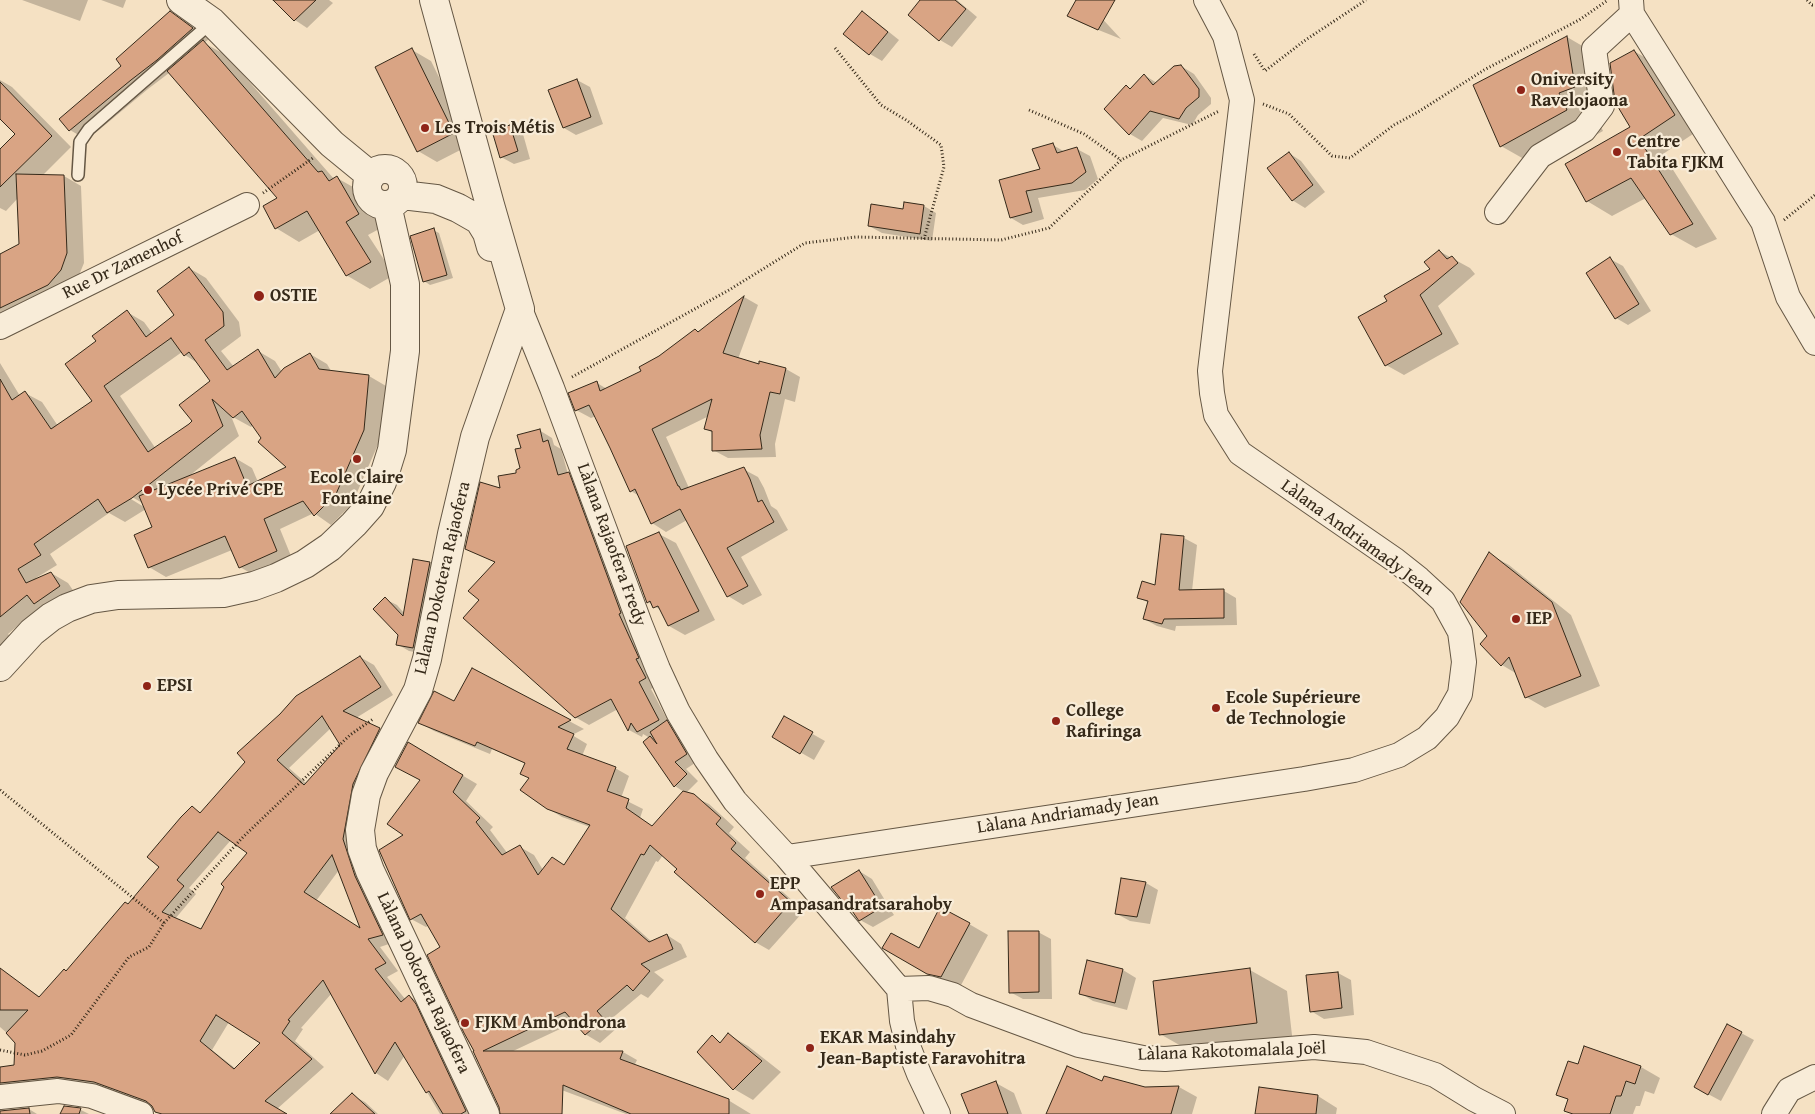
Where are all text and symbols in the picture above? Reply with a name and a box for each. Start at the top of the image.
place label: Oniversity Ravelojaona [1531,69,1628,112]
marker: Oniversity Ravelojaona [1515,84,1527,96]
place label: Les Trois Métis [435,117,555,139]
marker: Les Trois Métis [419,122,431,134]
place label: Centre Tabita FJKM [1627,131,1724,173]
marker: Centre Tabita FJKM [1611,146,1623,158]
street label: Rue Dr Zamenhof [59,228,187,304]
place label: OSTIE [270,285,317,307]
marker: OSTIE [252,289,266,303]
marker: Ecole Claire Fontaine [351,453,363,465]
street label: Làlana Rajaofera Fredy [571,461,651,629]
place label: Ecole Claire Fontaine [310,467,404,509]
street label: Làlana Andriamady Jean [1276,475,1438,601]
place label: Lycée Privé CPE [158,479,283,501]
street label: Làlana Dokotera Rajaofera [410,479,476,677]
marker: Lycée Privé CPE [142,484,154,496]
place label: IEP [1526,608,1552,630]
marker: IEP [1510,613,1522,625]
place label: EPSI [157,675,193,697]
marker: EPSI [141,680,153,692]
place label: Ecole Supérieure de Technologie [1226,687,1361,730]
place label: College Rafiringa [1066,700,1141,742]
marker: Ecole Supérieure de Technologie [1210,702,1222,714]
marker: College Rafiringa [1050,715,1062,727]
street label: Làlana Andriamady Jean [976,789,1160,839]
place label: EPP Ampasandratsarahoby [770,873,952,916]
marker: EPP Ampasandratsarahoby [754,888,766,900]
street label: Làlana Dokotera Rajaofera [372,889,474,1077]
place label: FJKM Ambondrona [475,1012,626,1034]
marker: FJKM Ambondrona [459,1017,471,1029]
place label: EKAR Masindahy Jean-Baptiste Faravohitra [820,1027,1025,1070]
street label: Làlana Rakotomalala Joël [1137,1038,1327,1066]
marker: EKAR Masindahy Jean-Baptiste Faravohitra [804,1042,816,1054]

